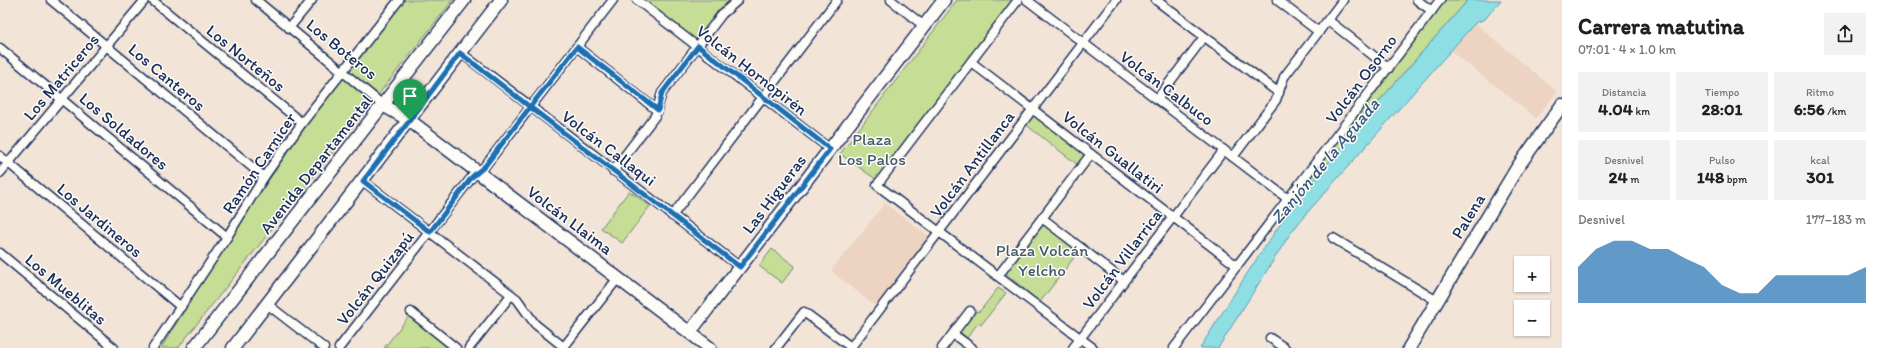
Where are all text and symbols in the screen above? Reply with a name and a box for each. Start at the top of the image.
text: Carrera matutina [1578,13,1744,40]
button: share [1824,13,1866,55]
street label: Los Boteros [302,14,382,84]
street label: Los Norteños [203,20,289,96]
street label: Volcán Hornopirén [693,21,811,119]
street label: Los Matriceros [19,30,103,124]
street label: Volcán Osorno [1321,31,1401,127]
street label: Los Canteros [124,39,210,115]
text: 07:01 · 4 × 1.0 km [1578,42,1676,57]
street label: Volcán Calbuco [1116,46,1218,130]
pin [393,79,427,120]
icon: arrive [399,85,421,107]
text: Distancia [1602,86,1646,99]
text: Tiempo [1705,86,1739,99]
text: Ritmo [1806,86,1834,99]
street label: Los Soldadores [75,88,173,174]
street label: Avenida Departamental [255,90,377,238]
water label: Zanjón de la Aguada [1266,93,1385,228]
text: 4.04 [1598,99,1633,119]
text: 28:01 [1702,99,1742,119]
text: 6:56 [1794,99,1825,119]
text: km [1633,105,1650,118]
text: /km [1825,105,1846,118]
street label: Volcán Callaqui [558,106,660,190]
street label: Volcán Guallatiri [1059,106,1167,198]
street label: Volcán Antillanca [926,107,1019,221]
street label: Ramón Carnicer [218,108,300,217]
park label: Plaza Los Palos [838,129,906,169]
street label: Las Higueras [738,151,810,237]
text: Desnivel [1604,154,1644,167]
text: Pulso [1709,154,1735,167]
text: kcal [1810,154,1830,167]
text: 24 [1609,167,1628,187]
text: 148 [1697,167,1724,187]
text: 301 [1806,167,1834,187]
text: m [1628,173,1639,186]
text: bpm [1724,173,1747,186]
street label: Los Jardineros [53,179,147,261]
street label: Volcán Llaima [523,181,617,259]
street label: Palena [1447,190,1489,242]
street label: Volcán Villarrica [1078,205,1166,313]
text: Desnivel [1578,212,1625,227]
text: 177–183 m [1806,212,1866,227]
street label: Volcán Quizapú [332,227,418,329]
park label: Plaza Volcán Yelcho [996,240,1088,280]
street label: Los Mueblitas [21,249,111,329]
map controls [1514,256,1550,336]
button: + [1514,256,1550,292]
button: − [1514,300,1550,336]

